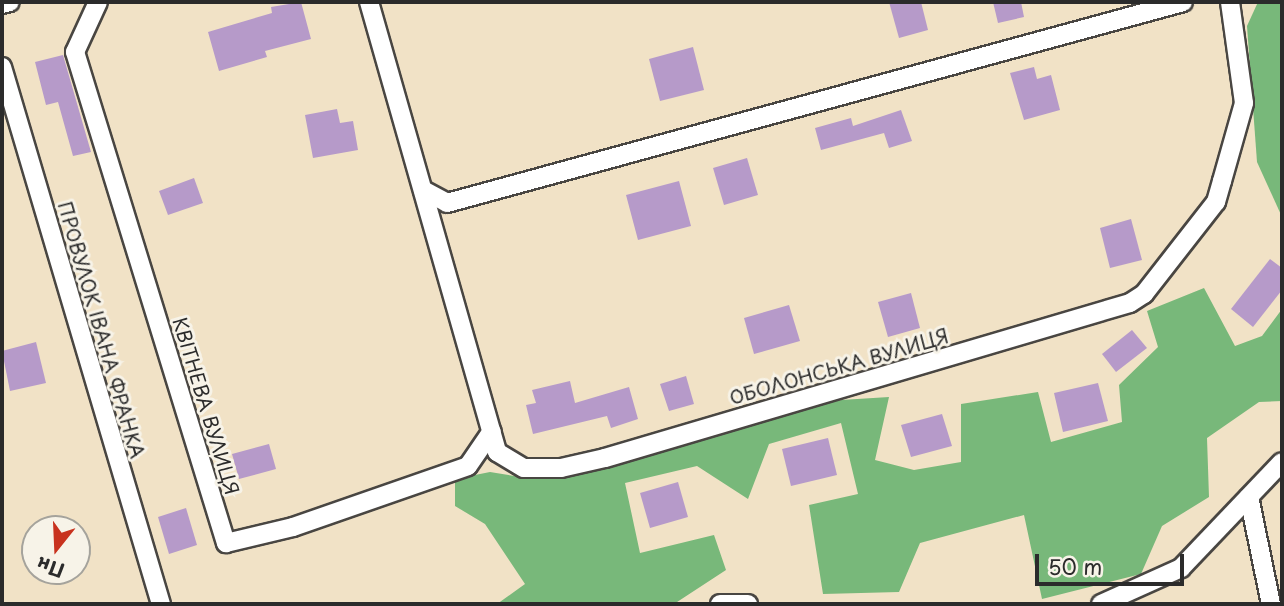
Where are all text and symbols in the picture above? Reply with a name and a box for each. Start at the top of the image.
street label: ПРОВУЛОК ІВАНА ФРАНКА [54,200,148,460]
street label: КВІТНЕВА ВУЛИЦЯ [168,315,244,497]
street label: ОБОЛОНСЬКА ВУЛИЦЯ [727,325,951,409]
north arrow [21,515,91,585]
scale bar [1039,540,1188,584]
text: 50 m [1048,550,1102,582]
text: Пн [33,551,68,586]

